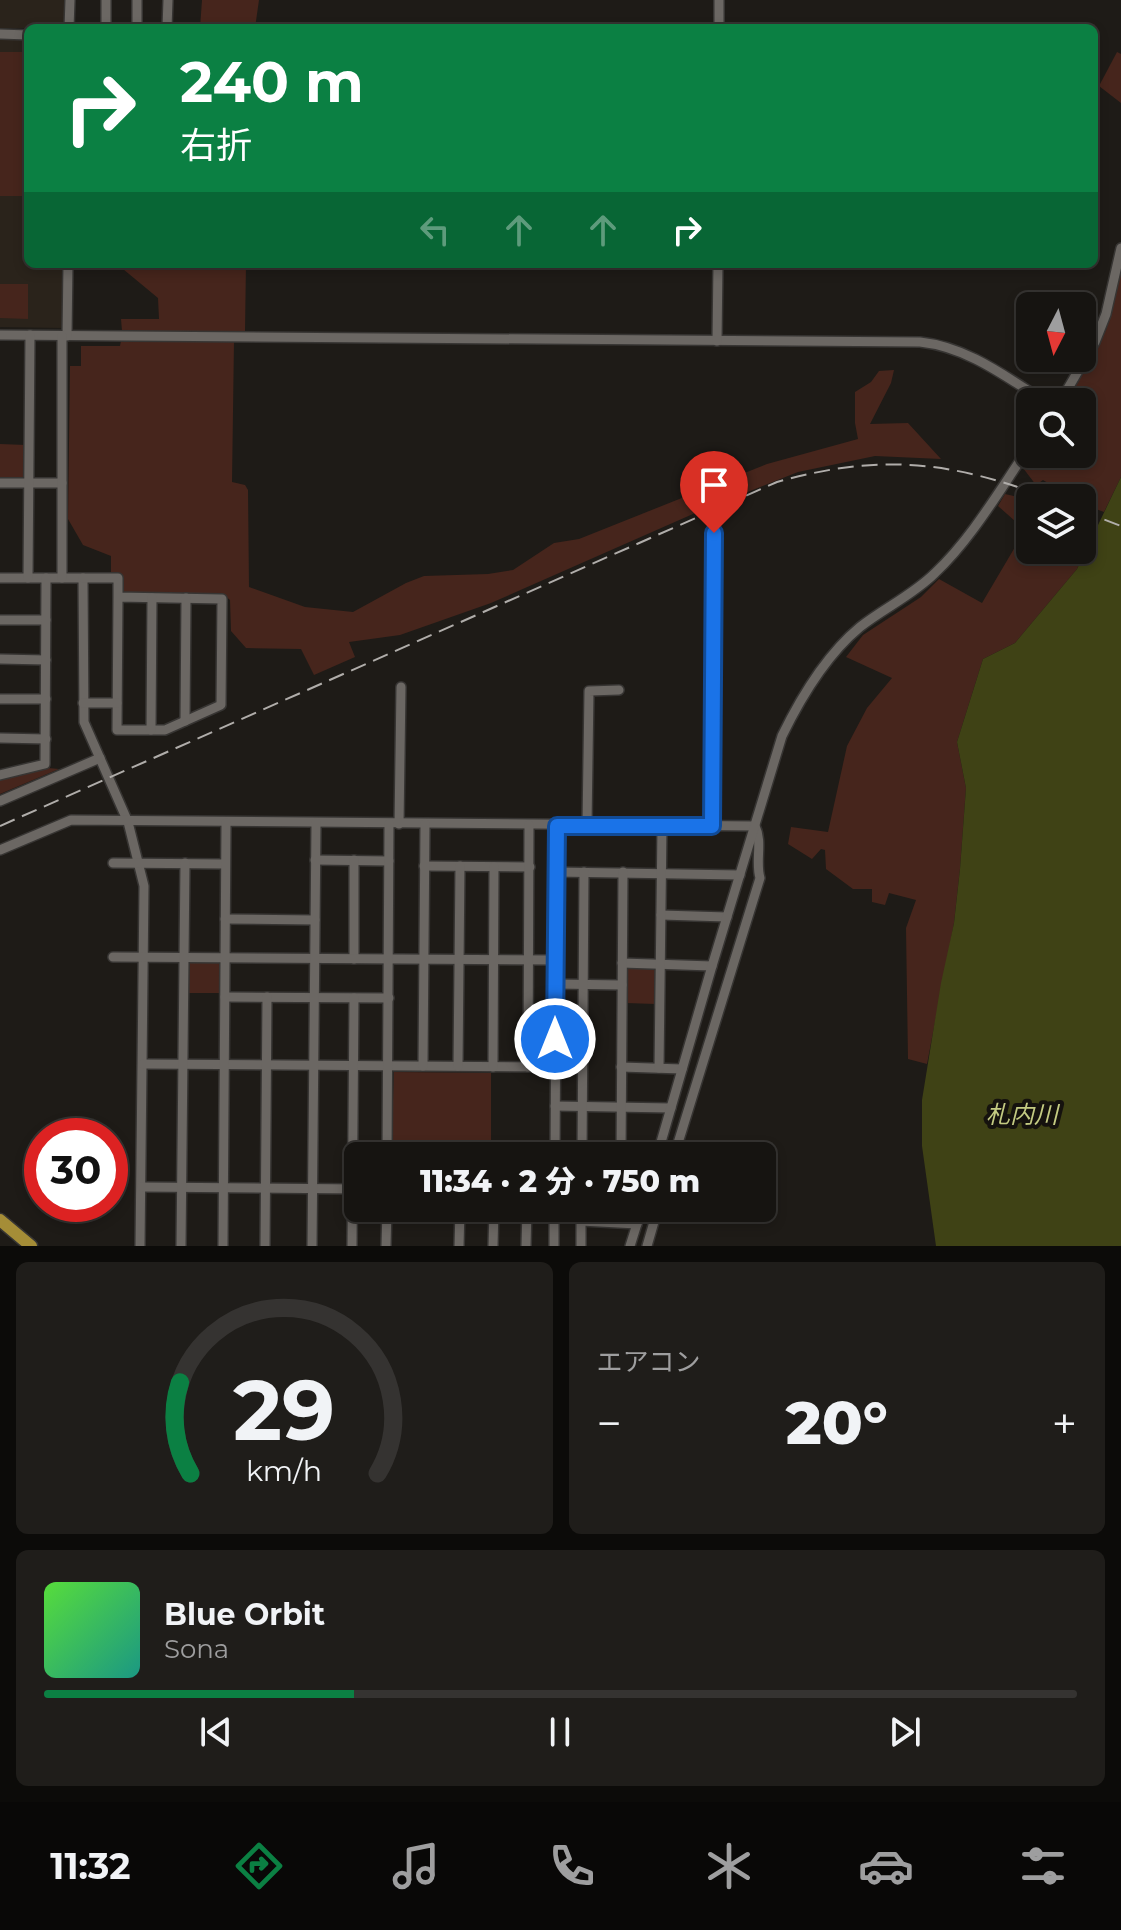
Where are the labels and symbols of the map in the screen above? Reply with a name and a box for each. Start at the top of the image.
north arrow [1016,292,1096,372]
pin [680,451,748,533]
position arrow [513,997,597,1081]
water label: 札内川 [986,1100,1061,1129]
speed limit sign: 30 [24,1118,128,1222]

